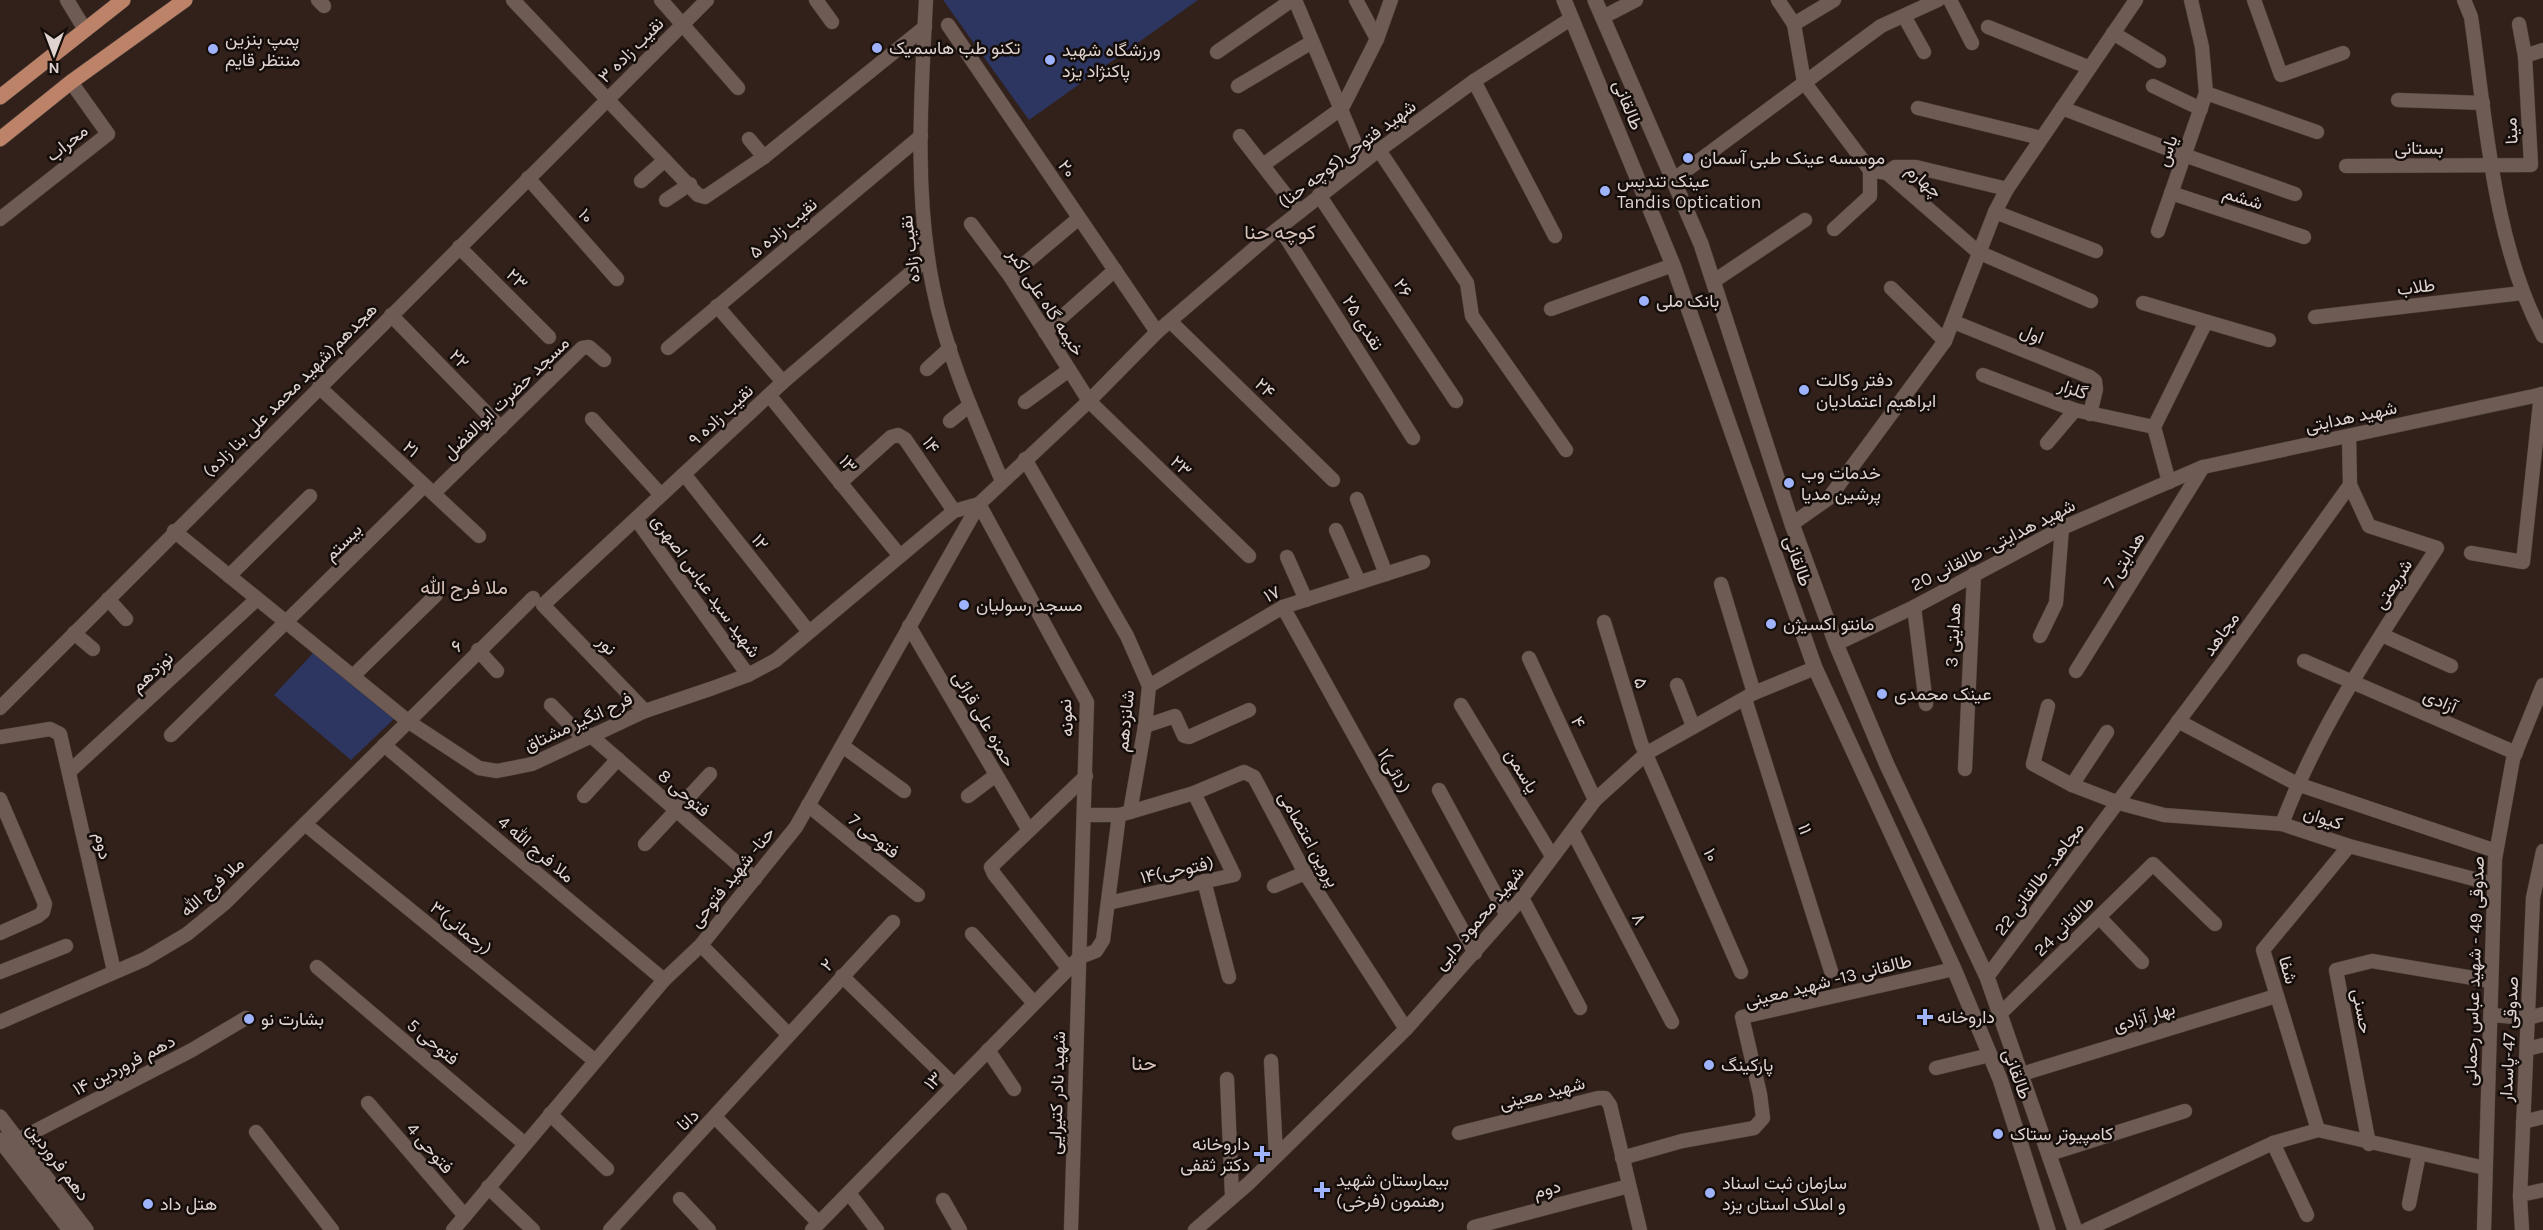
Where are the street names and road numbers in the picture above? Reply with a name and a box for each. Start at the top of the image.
street label: نقیب زاده ۳ [594,13,668,87]
street label: طالقانی [1608,77,1648,133]
street label: (کوچه حنا)شهید فتوحی [1274,95,1421,214]
street label: مینا [2499,117,2523,145]
street label: محراب [42,120,92,166]
street label: یاس [2151,132,2183,170]
street label: بستانی [2395,137,2443,159]
street label: ۲۰ [1053,156,1081,182]
street label: چهارم [1901,159,1947,204]
street label: ششم [2220,181,2266,216]
street label: نقیب زاده ۵ [744,193,822,263]
street label: ۱۰ [574,204,598,228]
street label: نقیب زاده [895,214,925,284]
street label: خیمه گاه علی اکبر [1002,243,1089,360]
street label: ۲۳ [502,264,532,294]
street label: ۲۶ [1389,274,1417,302]
street label: طلاب [2396,274,2436,300]
street label: ۲۵ نقدی [1338,291,1388,355]
street label: هجدهم(شهید محمد علی بنا زاده) [198,298,383,483]
street label: اول [2017,319,2047,349]
street label: مسجد حضرت ابوالفضل [438,332,574,464]
street label: ۲۲ [445,345,473,373]
street label: ۲۴ [1250,373,1280,403]
street label: گلزار [2054,373,2091,404]
street label: نقیب زاده ۹ [684,379,758,451]
street label: شهید هدایتی [2303,397,2399,437]
street label: ۱۴ [918,432,944,458]
street label: ۲۱ [398,436,424,462]
street label: ۱۳ [834,450,862,478]
street label: ۲۳ [1166,451,1196,481]
street label: شهید هدایتی- طالقانی 20 [1907,494,2079,596]
street label: شهید سید عباس اصهری [647,510,765,662]
street label: بیستم [319,518,367,566]
street label: هدایتی 7 [2098,528,2150,592]
street label: ۱۲ [747,529,773,555]
street label: طالقانی [1779,533,1817,589]
street label: شریعتی [2369,555,2417,613]
street label: ۱۷ [1260,581,1284,607]
street label: هدایتی 3 [1940,602,1966,668]
street label: مجاهد [2198,608,2244,660]
street label: نور [592,630,622,660]
street label: ۶ [446,635,468,657]
street label: نوزدهم [126,647,179,698]
street label: حمزه علی قرائی [948,667,1020,771]
street label: ۵ [1629,675,1653,691]
street label: آزادی [2420,684,2462,719]
street label: فرح انگیز مشتاق [520,687,636,758]
street label: شانزدهم [1111,689,1140,753]
street label: نمونه [1054,698,1078,738]
street label: ۴ [1566,713,1590,731]
street label: ۱(دائی) [1373,745,1415,797]
street label: یاسمن [1500,745,1544,797]
street label: فتوحی 8 [653,764,715,822]
street label: پروین اعتصامی [1273,787,1344,891]
street label: کیوان [2301,801,2345,835]
street label: فتوحی 7 [844,809,904,863]
street label: 4 ملا فرج الله [493,811,579,888]
street label: مجاهد- طالقانی 22 [1989,818,2089,940]
street label: ۱۱ [1793,821,1817,837]
street label: حنا- شهید فتوحی [685,822,779,932]
street label: دوم [89,830,116,862]
street label: ۱۰ [1698,845,1724,865]
street label: ۱۴(فتوحی) [1138,851,1216,889]
street label: ملا فرج الله [175,852,249,922]
street label: صدوقی 49 - شهید عباس رحمانی [2459,856,2489,1086]
street label: شهید محمود دایی [1429,861,1529,975]
street label: طالقانی 24 [2029,891,2099,961]
street label: ۳(رحمانی) [426,896,496,960]
street label: ۸ [1627,909,1651,929]
street label: طالقانی 13- شهید معینی [1742,950,1914,1012]
street label: ۲ [816,954,838,976]
street label: شفا [2274,954,2302,986]
street label: صدوقی 47-پاسدار [2495,976,2524,1104]
street label: حسنی [2347,987,2377,1035]
street label: بهار آزادی [2110,997,2178,1037]
street label: فتوحی 5 [403,1014,463,1070]
street label: دهم فروردین ۱۴ [69,1030,179,1101]
street label: شهید نادر کتیرایی [1044,1031,1070,1155]
street label: طالقانی [1998,1046,2036,1102]
street label: ۱۳ [919,1067,947,1095]
street label: شهید معینی [1497,1072,1587,1114]
street label: دانا [672,1104,704,1136]
street label: فتوحی 4 [402,1118,458,1178]
street label: دهم فروردین [21,1119,95,1206]
street label: دوم [1531,1175,1563,1204]

